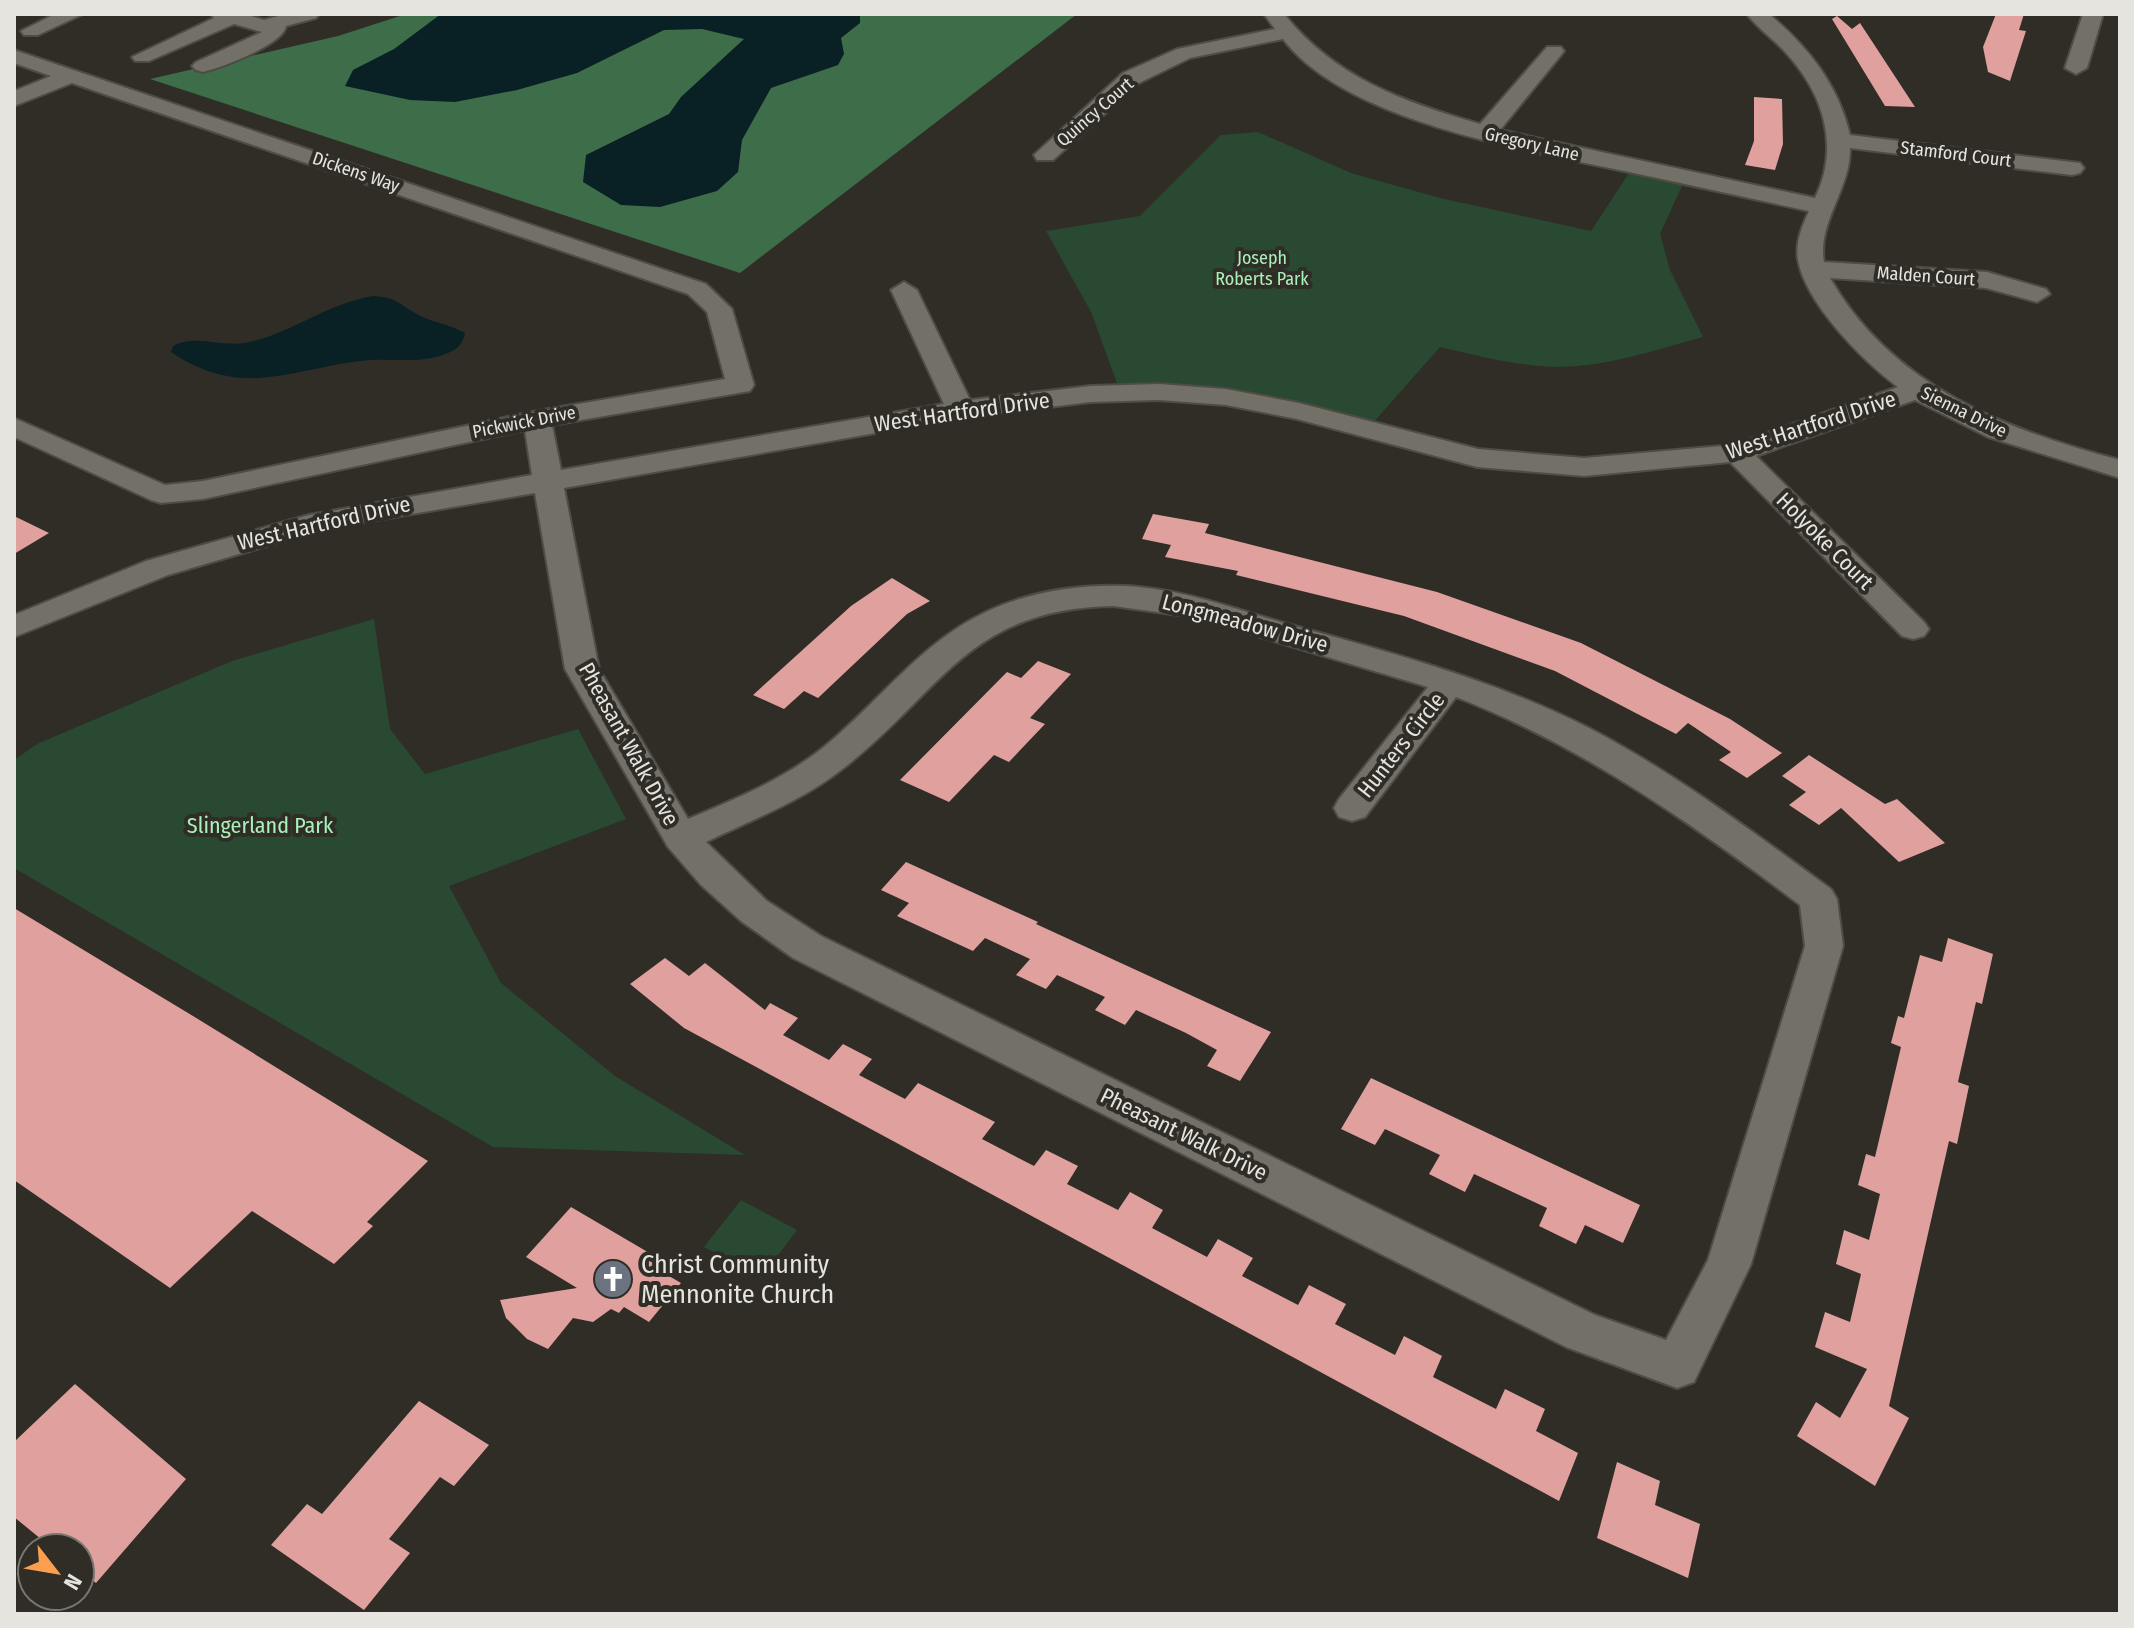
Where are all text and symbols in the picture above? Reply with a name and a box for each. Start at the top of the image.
street label: Quincy Court [1052,73,1138,151]
street label: Gregory Lane [1483,122,1581,166]
street label: Stamford Court [1899,136,2013,172]
street label: Dickens Way [310,147,402,197]
park label: Joseph Roberts Park [1215,247,1309,290]
street label: Malden Court [1876,262,1976,290]
street label: Sienna Drive [1918,382,2010,442]
street label: West Hartford Drive [1723,385,1899,465]
street label: West Hartford Drive [873,386,1051,438]
street label: Pickwick Drive [470,401,578,443]
street label: Holyoke Court [1771,487,1880,596]
street label: West Hartford Drive [235,490,413,556]
street label: Longmeadow Drive [1159,588,1331,658]
street label: Pheasant Walk Drive [573,658,685,830]
street label: Hunters Circle [1352,687,1450,803]
park label: Slingerland Park [187,812,334,839]
street label: Pheasant Walk Drive [1096,1082,1272,1186]
place label: Christ Community Mennonite Church [641,1249,834,1310]
church icon: Christ Community Mennonite Church [592,1258,634,1300]
north arrow [16,1532,96,1612]
text: N [58,1569,88,1595]

